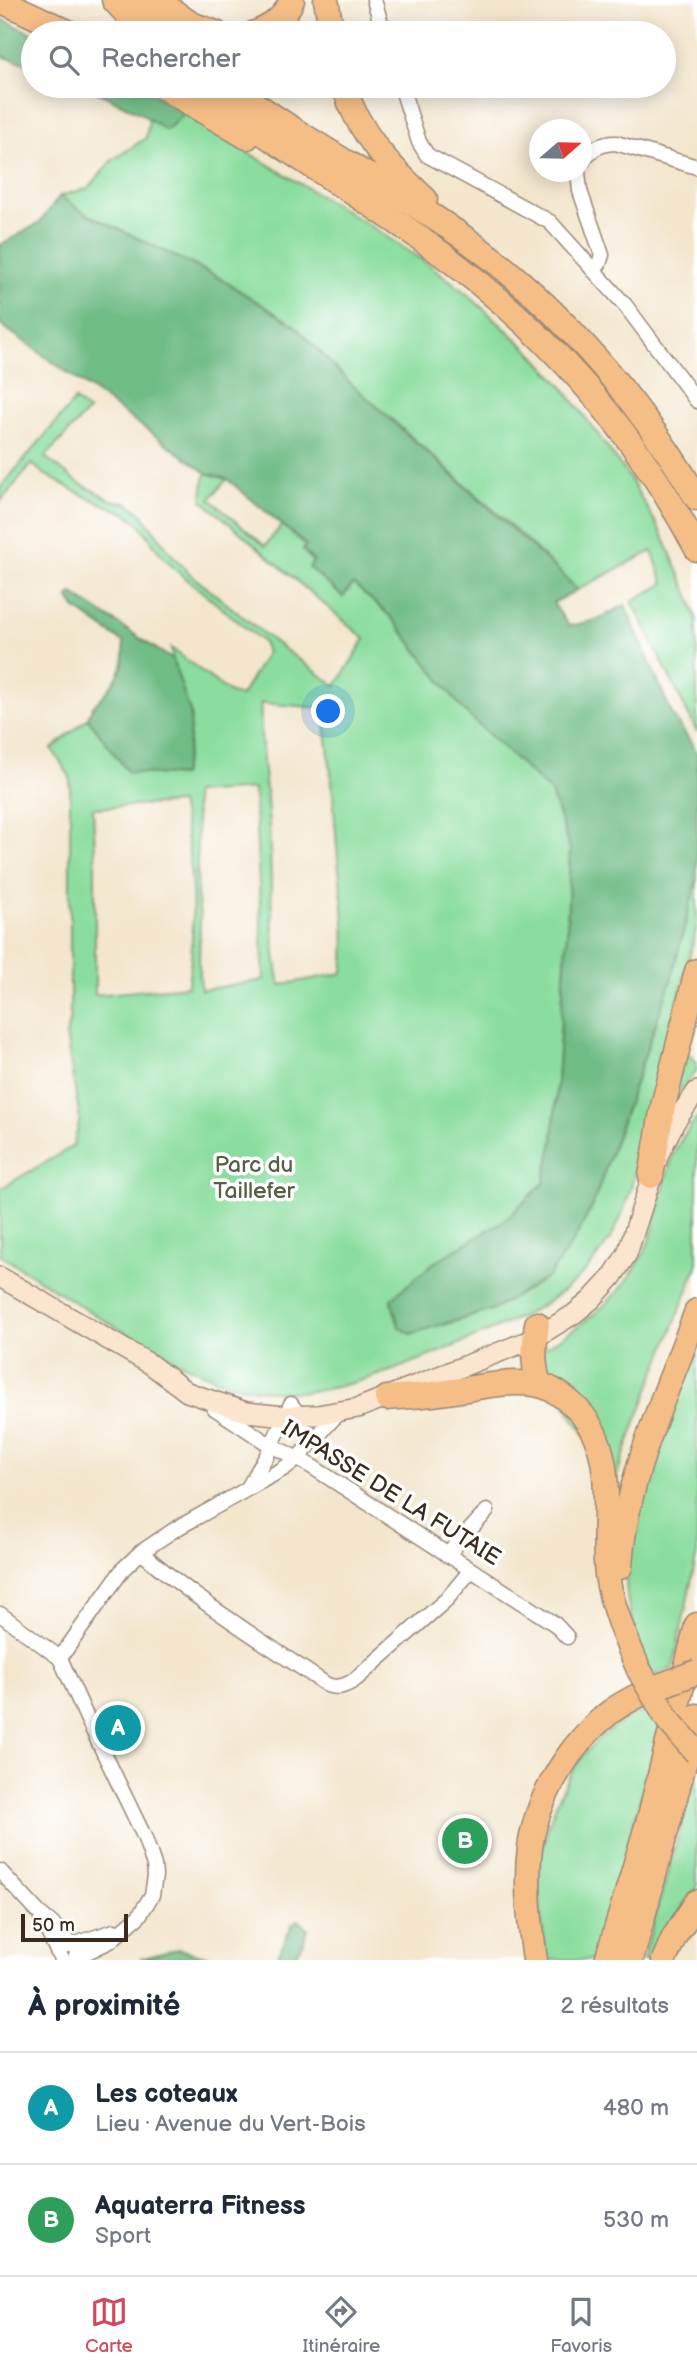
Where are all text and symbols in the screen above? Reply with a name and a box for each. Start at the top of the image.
search box [21,21,676,98]
icon: search [45,41,83,79]
text: Rechercher [101,44,240,75]
north arrow [529,119,592,182]
your location [311,694,345,728]
park label: Parc du Taillefer [213,1151,296,1205]
street label: IMPASSE DE LA FUTAIE [276,1414,506,1572]
pin: A [95,1702,141,1754]
pin: B [442,1815,488,1867]
scale bar [21,1911,128,1943]
text: 50 m [32,1914,75,1937]
text: À proximité [28,1988,180,2024]
text: 2 résultats [561,1992,669,2020]
text: Les coteaux [95,2079,238,2110]
text: A [44,2094,58,2122]
text: 480 m [603,2094,669,2122]
text: Lieu · Avenue du Vert-Bois [95,2110,366,2138]
text: Aquaterra Fitness [95,2191,306,2222]
text: B [43,2206,59,2234]
text: 530 m [603,2206,669,2234]
text: Sport [95,2222,151,2250]
tab: Carte [85,2293,133,2358]
tab: Itinéraire [303,2293,380,2358]
tab: Favoris [550,2293,612,2358]

